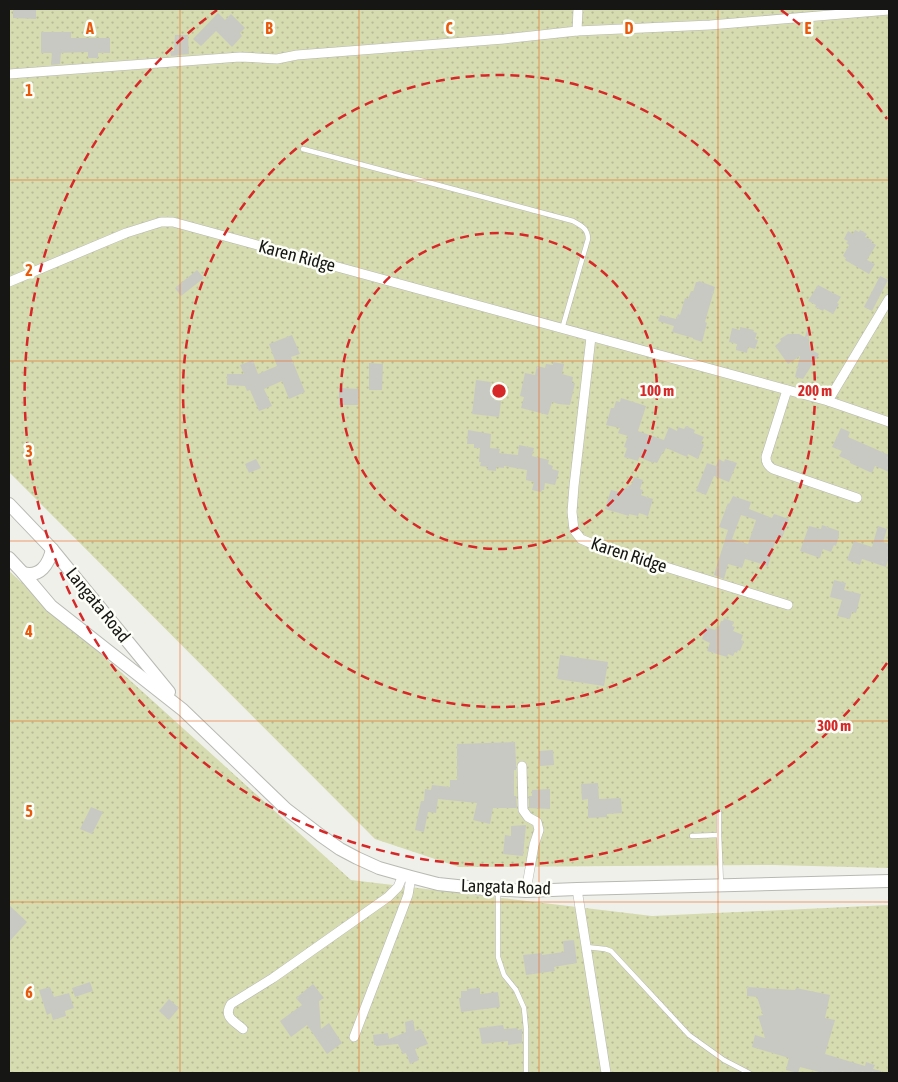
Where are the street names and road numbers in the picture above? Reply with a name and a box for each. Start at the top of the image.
street label: Karen Ridge [256,235,338,276]
street label: Karen Ridge [588,532,670,577]
street label: Langata Road [62,563,135,646]
street label: Langata Road [461,874,551,899]

